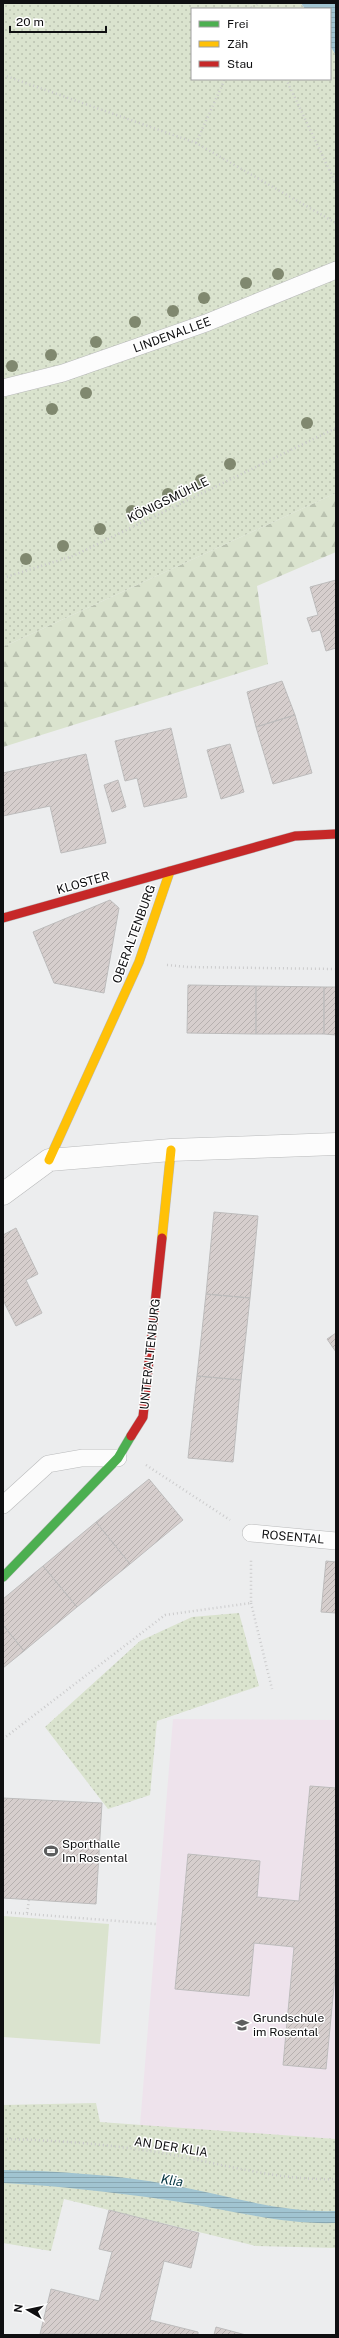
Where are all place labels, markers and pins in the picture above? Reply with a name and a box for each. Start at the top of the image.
place label: Sporthalle Im Rosental [62,1837,128,1865]
sports icon: Sporthalle Im Rosental [43,1843,59,1859]
place label: Grundschule im Rosental [253,2011,324,2039]
school or university icon: Grundschule im Rosental [234,2017,250,2033]

